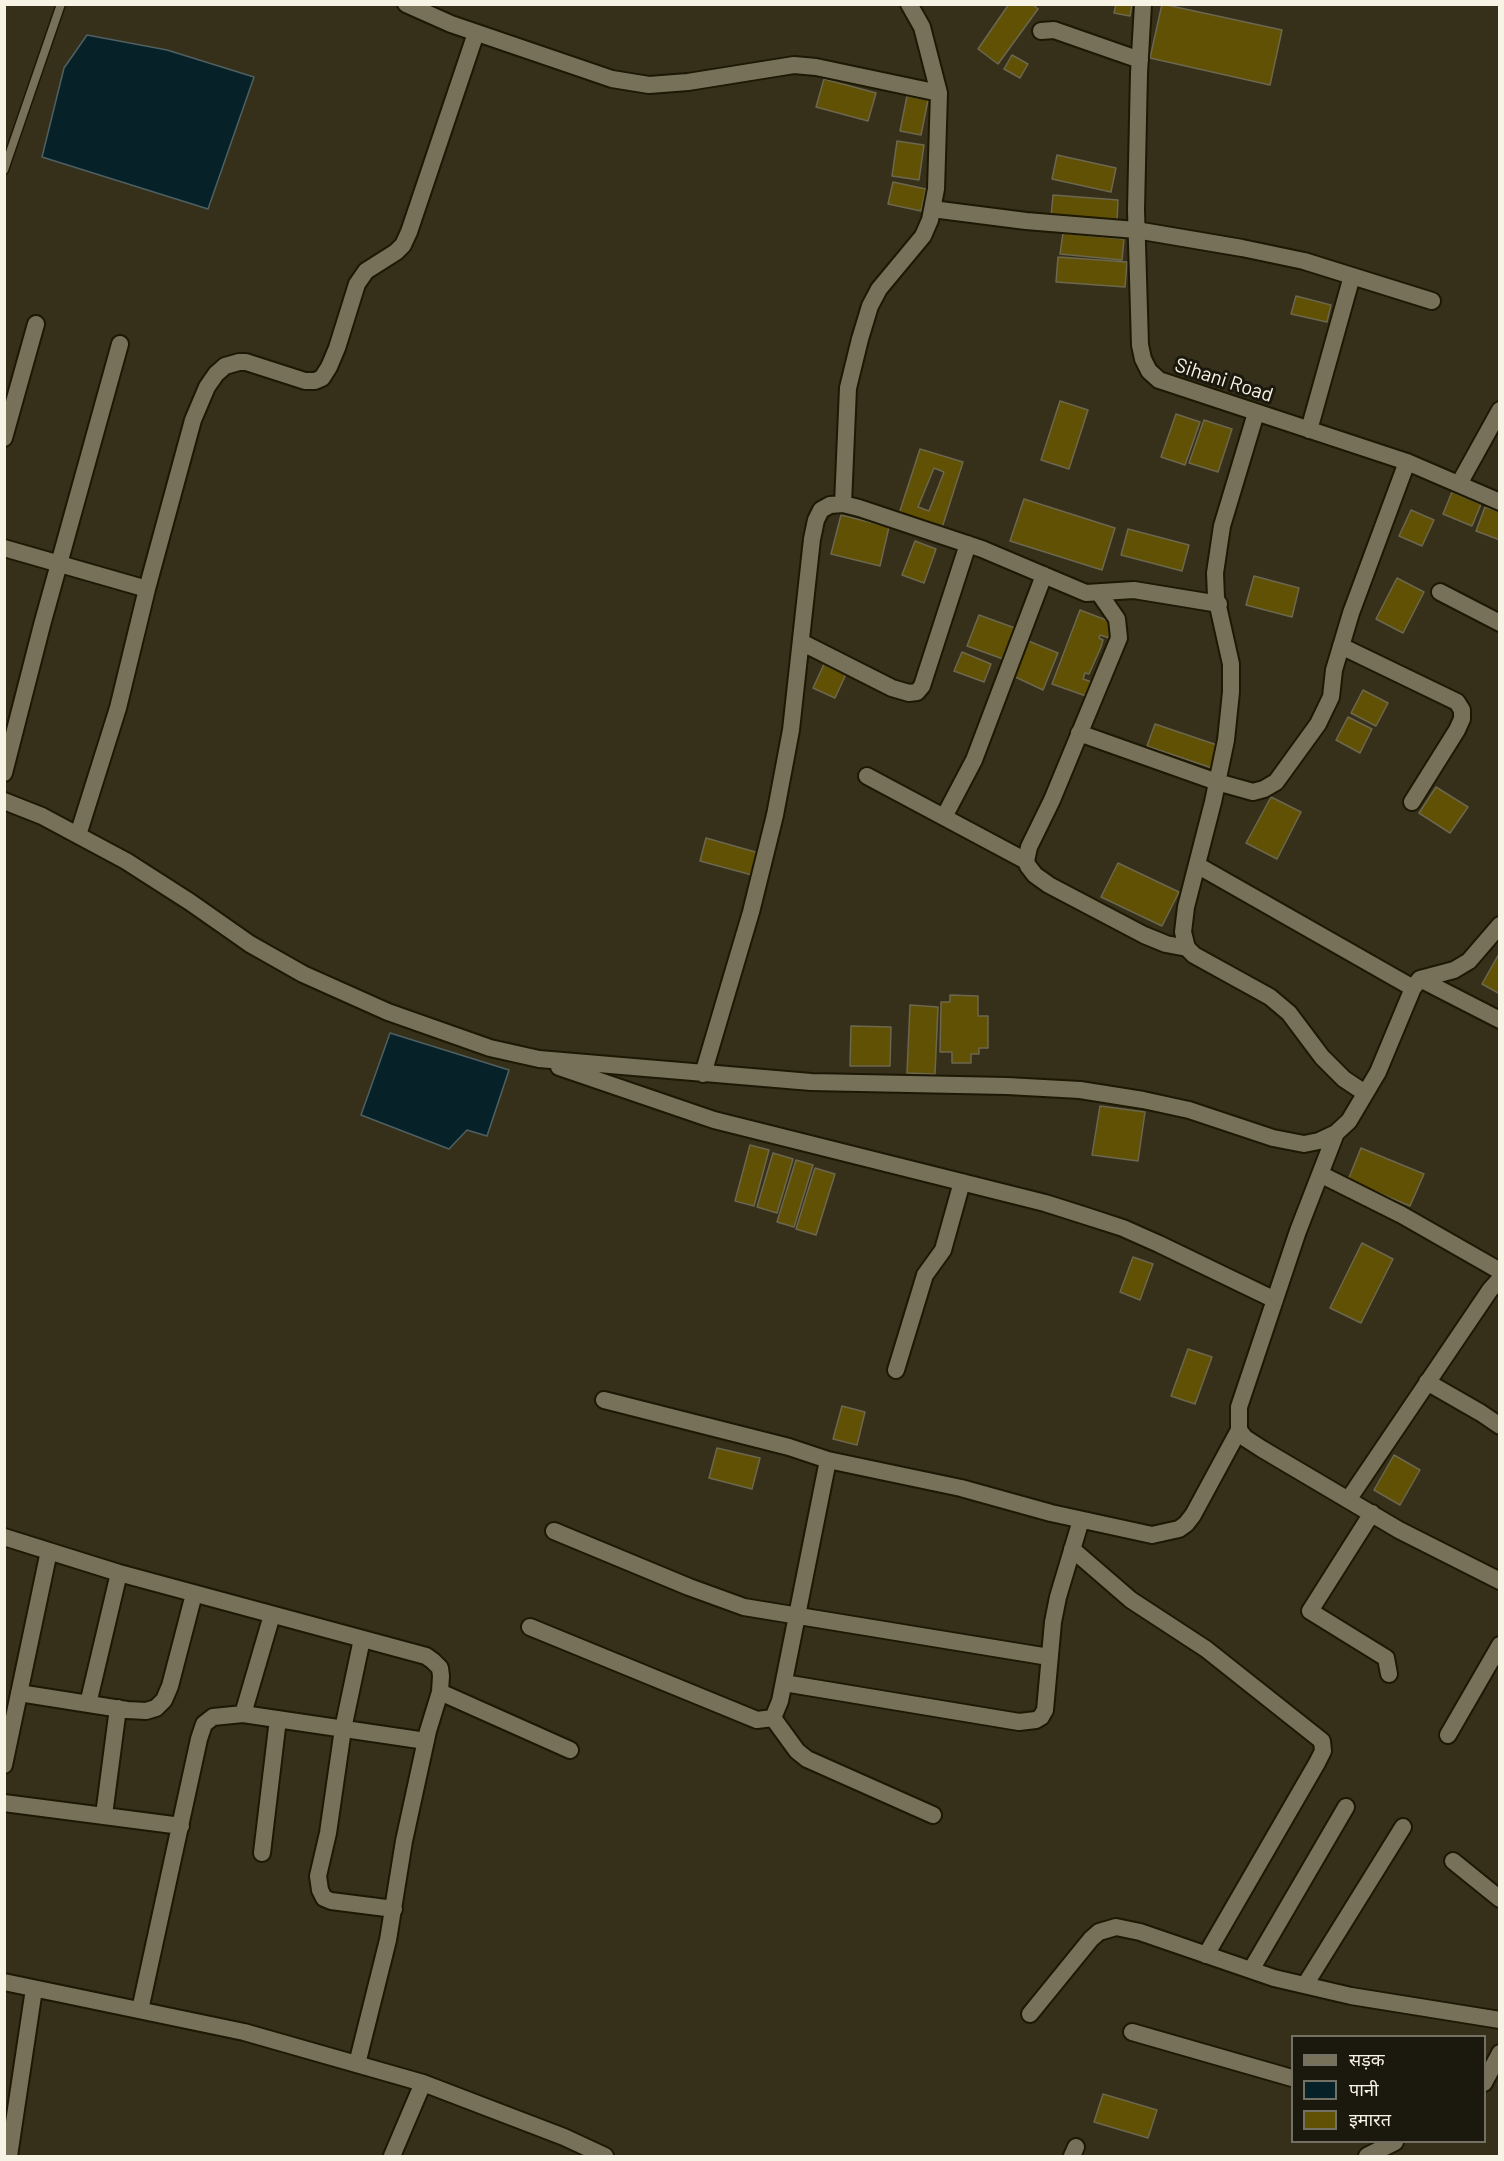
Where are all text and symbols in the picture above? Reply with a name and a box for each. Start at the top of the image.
street label: Sihani Road [1172,353,1276,407]
legend [1291,2035,1486,2143]
text: सड़क [1349,2048,1385,2070]
text: पानी [1349,2078,1379,2100]
text: इमारत [1349,2108,1391,2130]

